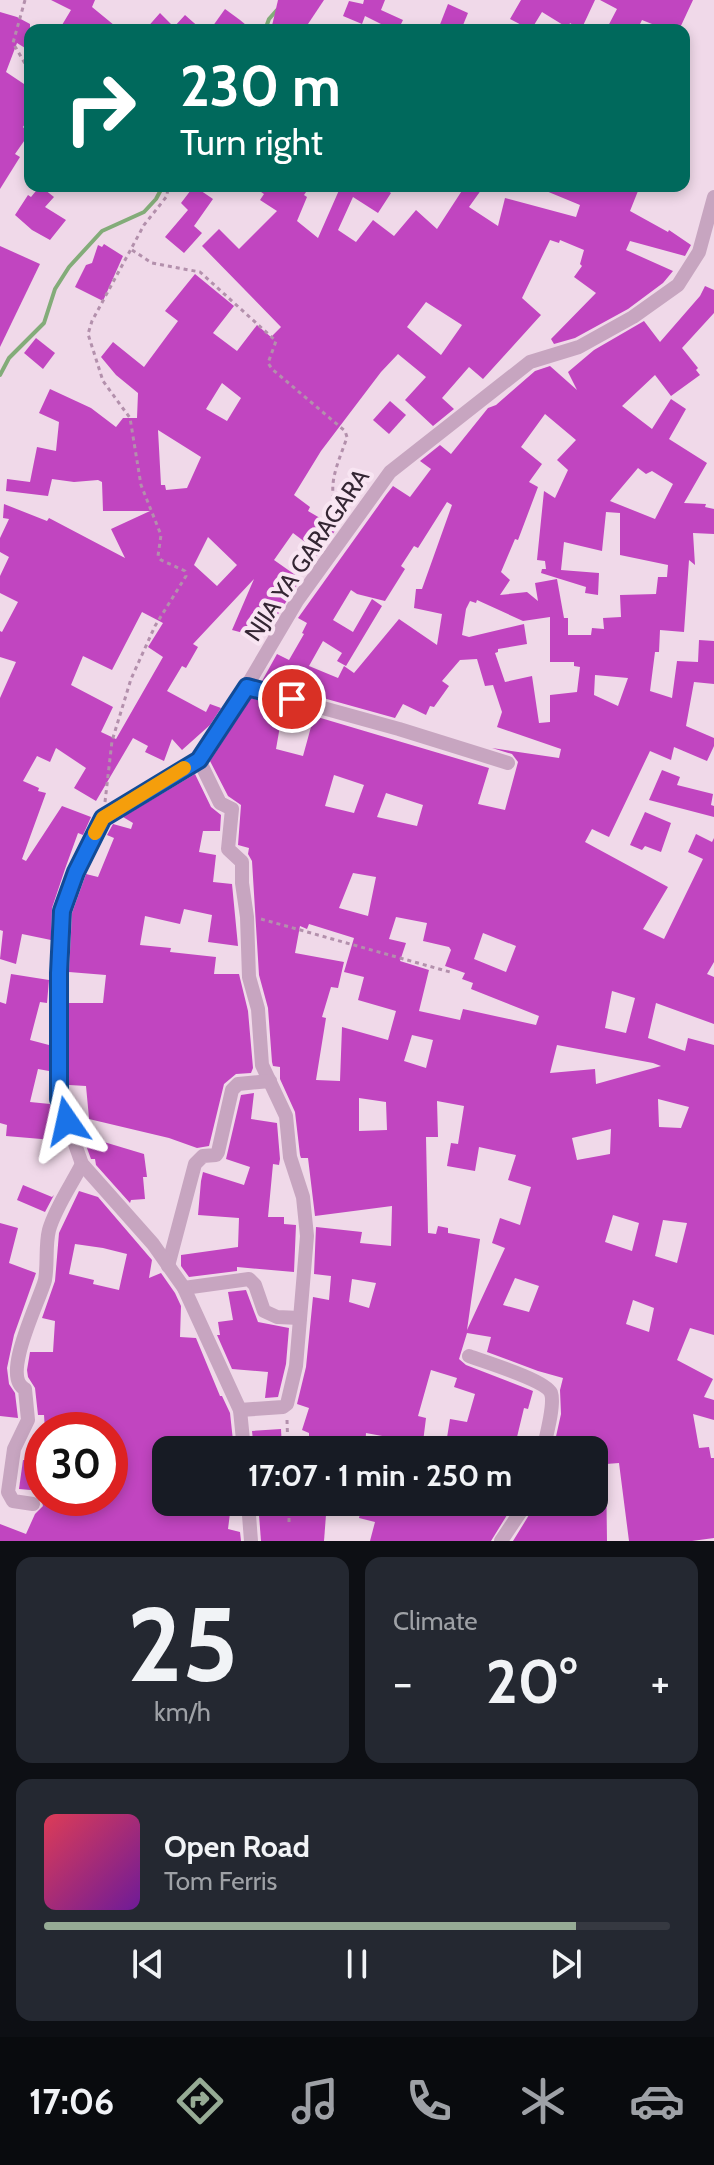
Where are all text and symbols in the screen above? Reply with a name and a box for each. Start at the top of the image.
text: 230 m [180,52,341,120]
icon: right [48,56,152,160]
text: Turn right [180,120,323,164]
street label: NJIA YA GARAGARA [238,463,375,646]
pin [258,665,326,733]
icon: arrive [270,677,314,721]
position arrow [25,1079,109,1163]
speed limit sign: 30 [24,1412,128,1516]
text: 17:07 · 1 min · 250 m [248,1457,512,1494]
text: 25 [127,1581,238,1707]
text: Climate [393,1605,478,1637]
text: 20° [486,1645,577,1718]
text: − [393,1656,412,1709]
text: + [651,1656,670,1709]
text: km/h [154,1696,211,1728]
text: Open Road [164,1828,310,1865]
text: Tom Ferris [164,1865,277,1897]
icon: previous [126,1942,170,1986]
icon: pause [335,1942,379,1986]
icon: next [544,1942,588,1986]
icon: directions [172,2073,228,2129]
icon: music [287,2073,343,2129]
icon: phone [401,2073,457,2129]
icon: climate [515,2073,571,2129]
icon: car [629,2073,685,2129]
text: 17:06 [29,2079,114,2123]

